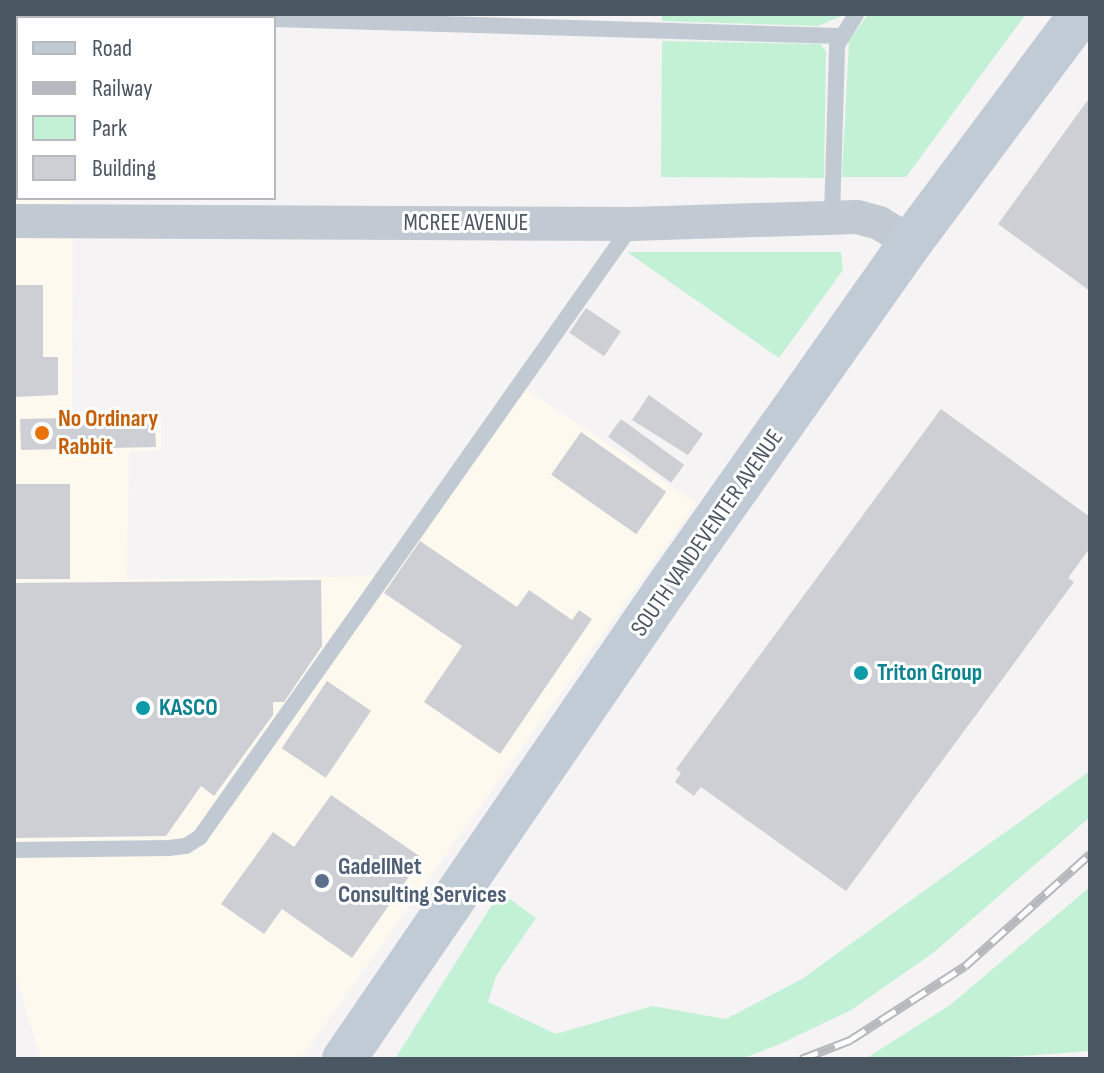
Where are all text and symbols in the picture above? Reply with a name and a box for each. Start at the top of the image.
legend [16,16,276,200]
text: Road [92,34,132,63]
text: Railway [92,74,152,103]
text: Park [92,114,127,143]
text: Building [92,154,156,183]
street label: MCREE AVENUE [404,209,528,237]
place label: No Ordinary Rabbit [58,405,158,461]
marker: No Ordinary Rabbit [33,424,51,442]
street label: SOUTH VANDEVENTER AVENUE [625,424,789,642]
place label: Triton Group [877,659,982,687]
marker: Triton Group [852,664,870,682]
place label: KASCO [159,694,218,722]
marker: KASCO [134,699,152,717]
place label: GadellNet Consulting Services [338,853,506,909]
marker: GadellNet Consulting Services [313,872,331,890]

